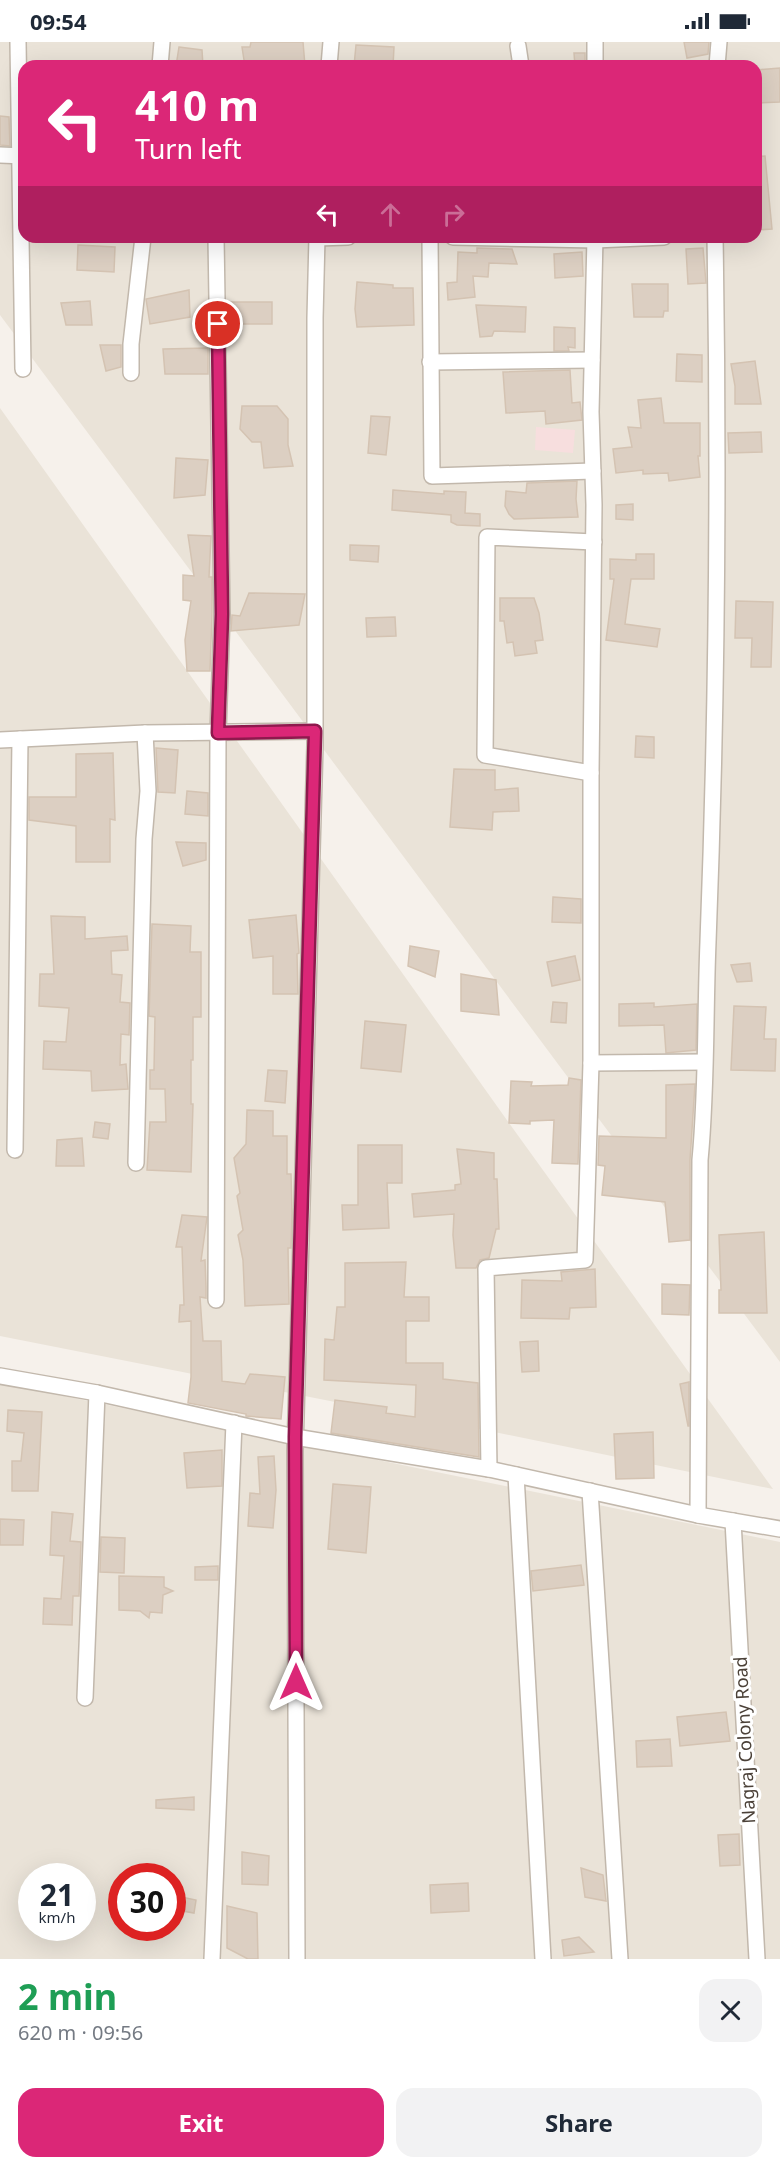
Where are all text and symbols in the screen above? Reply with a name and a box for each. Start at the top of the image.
text: 09:54 [30,6,87,36]
text: 410 m [135,76,259,133]
icon: left [36,84,114,162]
text: Turn left [135,130,241,167]
icon: left [311,198,344,231]
icon: ahead [374,198,407,231]
icon: right [437,198,470,231]
pin [192,298,243,349]
icon: arrive [201,307,234,340]
position arrow [264,1650,328,1714]
street label: Nagraj Colony Road [728,1656,760,1824]
speed limit sign: 30 [108,1863,186,1941]
text: 21 [40,1874,74,1915]
text: km/h [39,1907,75,1927]
text: 2 min [18,1972,117,2021]
button: close [699,1979,762,2042]
text: 620 m · 09:56 [18,2019,143,2046]
button: Exit [18,2088,384,2157]
button: Share [396,2088,762,2157]

